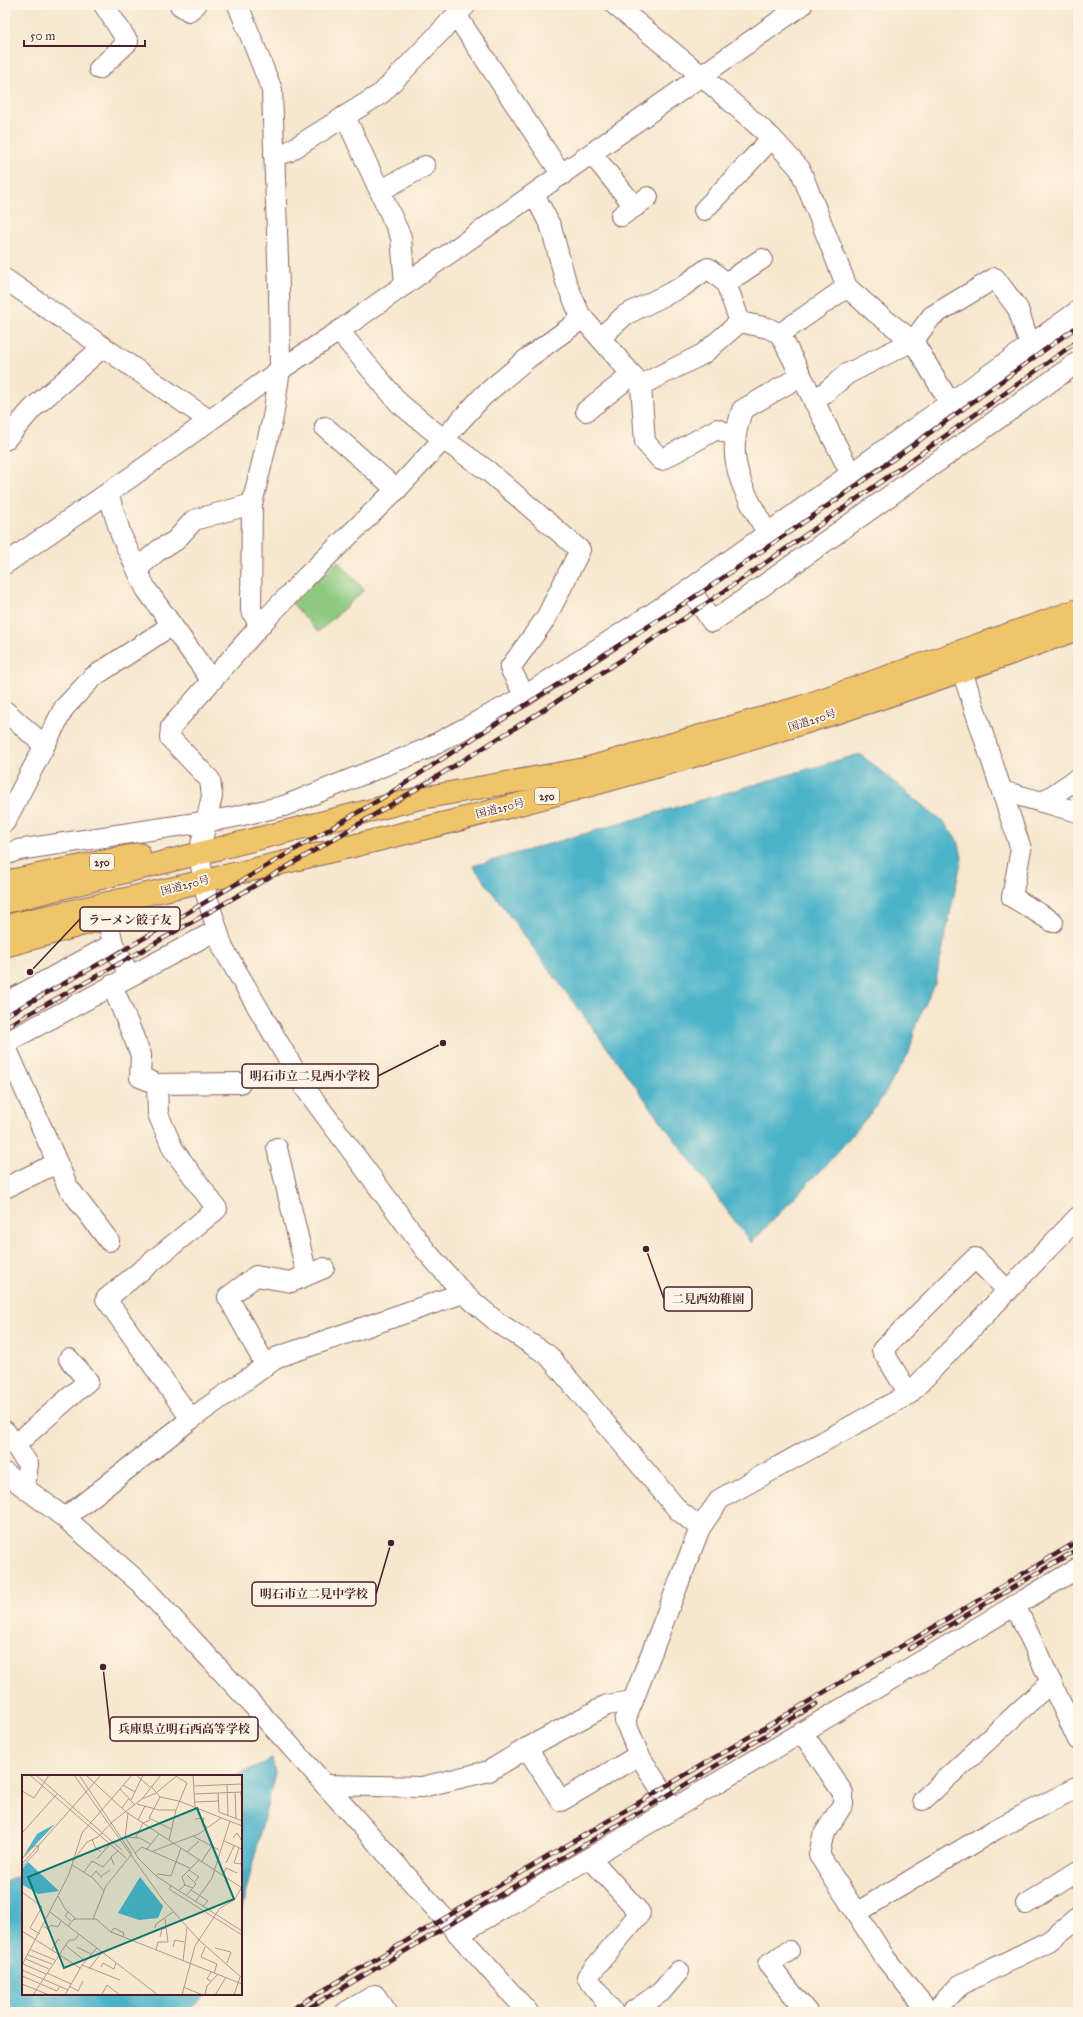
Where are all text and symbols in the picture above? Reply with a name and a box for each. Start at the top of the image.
scale bar [24,22,145,48]
text: 50 m [30,29,55,43]
street label: 国道250号 [786,707,838,734]
road number: 250 [535,788,559,804]
street label: 国道250号 [474,796,526,821]
road number: 250 [90,854,114,870]
street label: 国道250号 [159,873,211,898]
callout: ラーメン餃子友 [80,907,180,931]
text: ラーメン餃子友 [88,913,172,927]
callout: 明石市立二見西小学校 [242,1064,378,1088]
text: 明石市立二見西小学校 [250,1069,370,1083]
callout: 二見西幼稚園 [664,1287,752,1311]
text: 二見西幼稚園 [672,1292,744,1306]
callout: 明石市立二見中学校 [252,1582,376,1606]
text: 明石市立二見中学校 [260,1587,368,1601]
callout: 兵庫県立明石西高等学校 [110,1717,258,1741]
text: 兵庫県立明石西高等学校 [118,1722,250,1736]
inset map [22,1775,242,1995]

